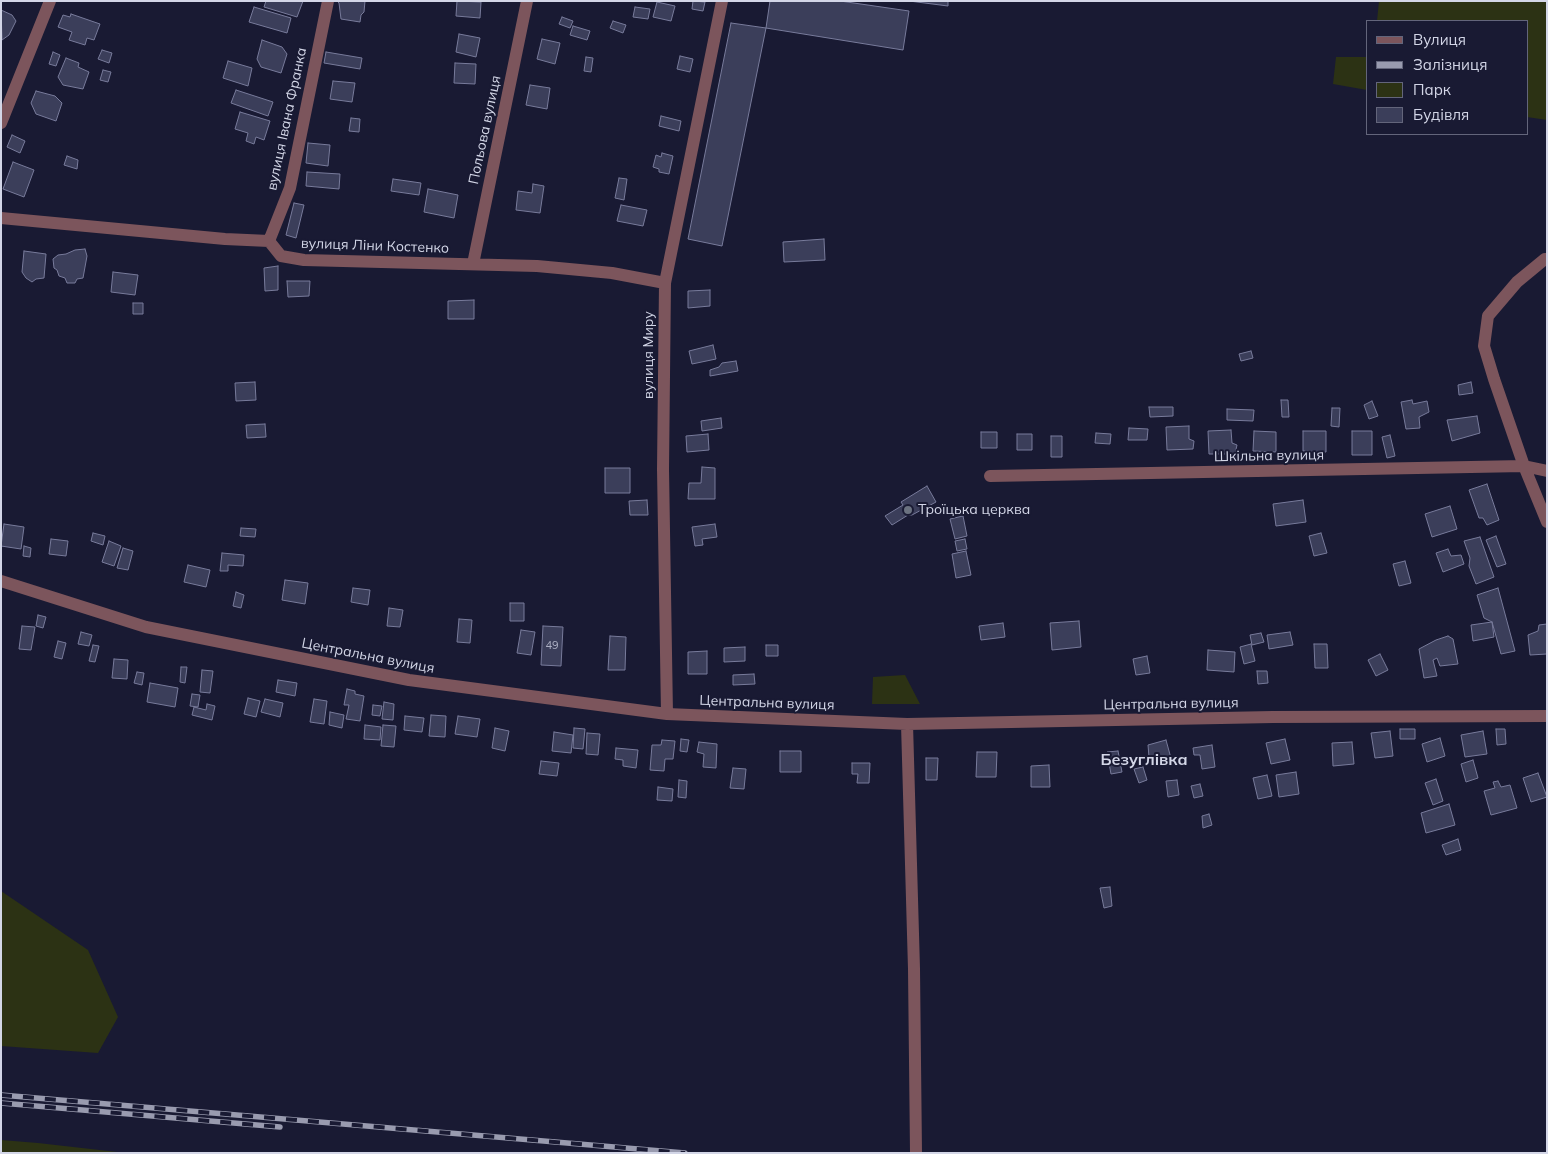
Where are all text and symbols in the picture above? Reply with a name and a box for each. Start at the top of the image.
legend [1366,20,1528,135]
text: Вулиця [1413,30,1466,49]
street label: вулиця Івана Франка [264,46,310,192]
text: Залізниця [1413,55,1487,74]
street label: Польова вулиця [465,74,505,186]
text: Парк [1413,80,1451,99]
text: Будівля [1413,105,1469,124]
street label: вулиця Ліни Костенко [301,235,449,257]
street label: вулиця Миру [641,311,657,399]
street label: Шкільна вулиця [1214,447,1324,465]
place label: Троїцька церква [918,502,1030,518]
marker: Троїцька церква [902,504,914,516]
street label: Центральна вулиця [300,635,436,677]
house number: 49 [545,639,559,653]
street label: Центральна вулиця [699,692,835,714]
street label: Центральна вулиця [1103,694,1239,714]
district label: Безуглівка [1100,750,1188,770]

